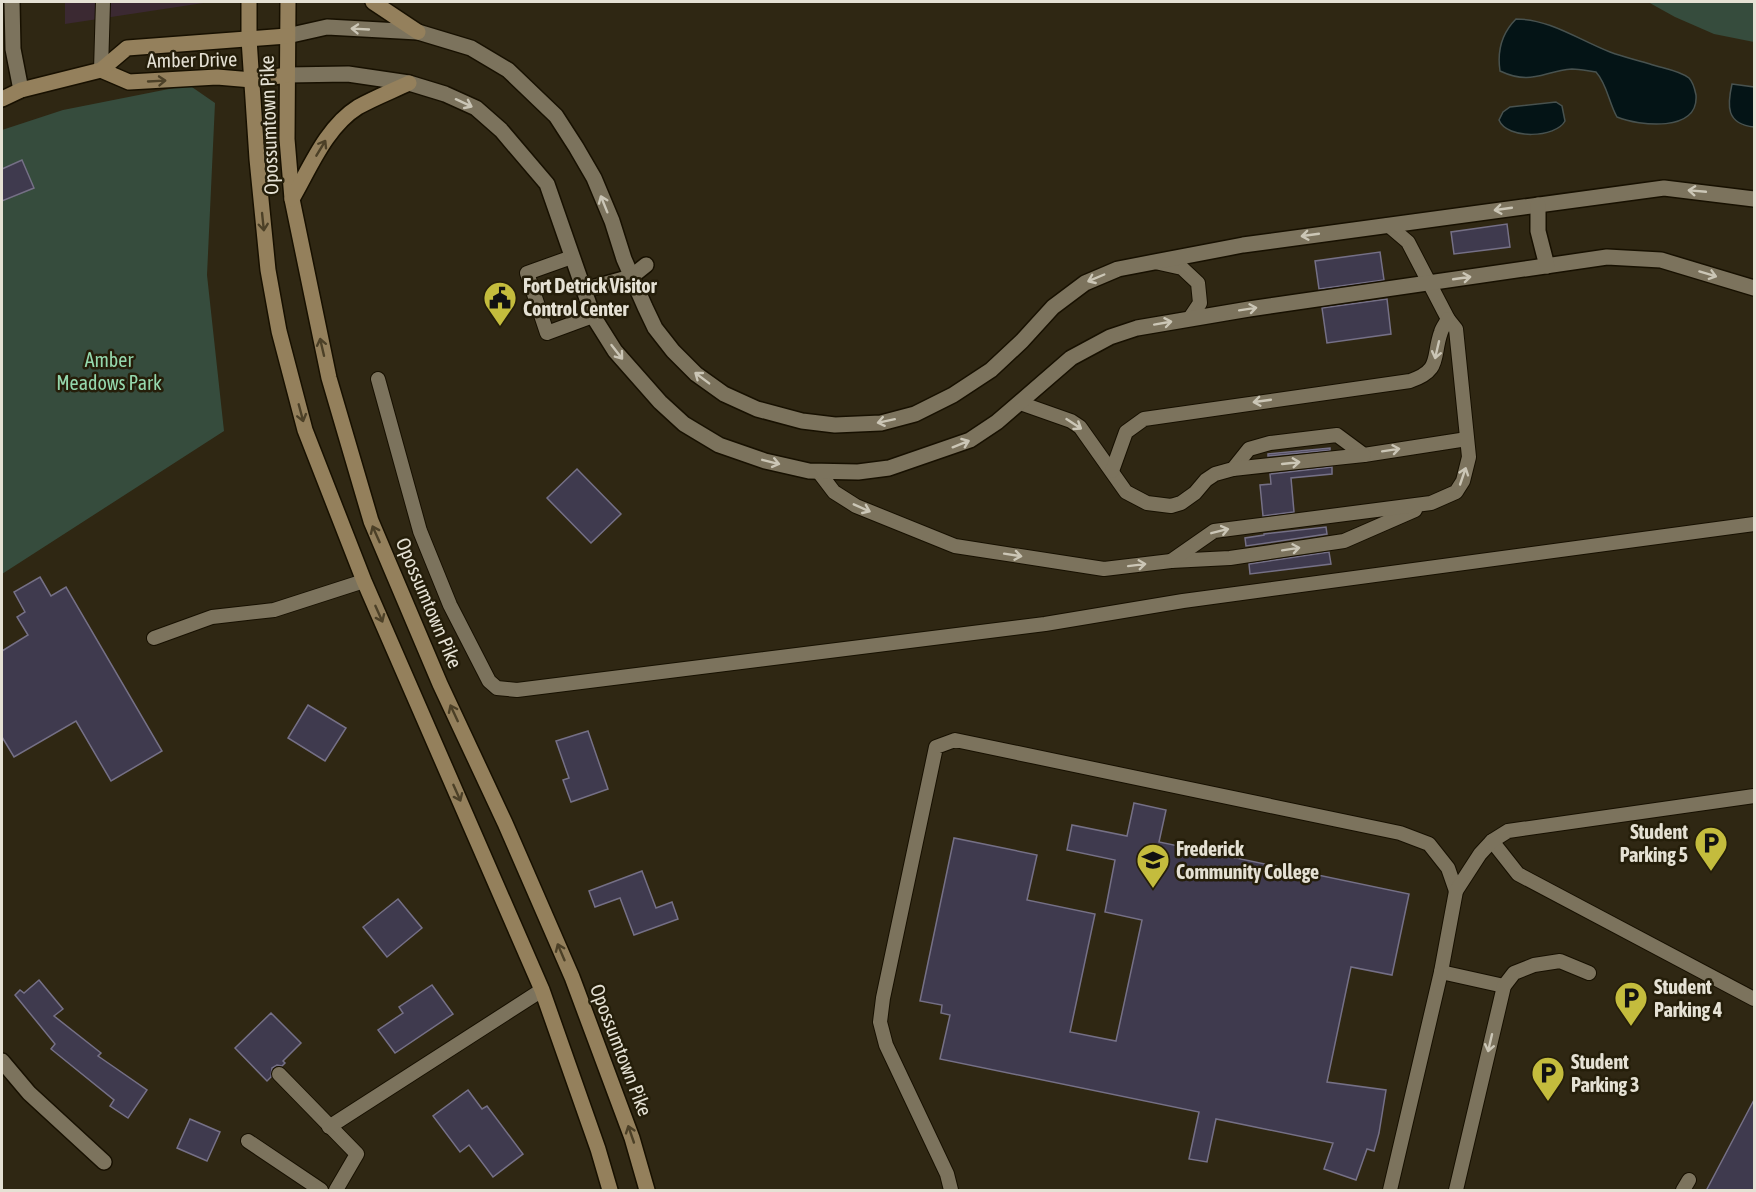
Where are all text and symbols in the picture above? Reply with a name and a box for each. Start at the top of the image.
one-way arrow [350,23,370,34]
street label: Amber Drive [147,47,237,72]
street label: Opossumtown Pike [255,55,282,195]
one-way arrow [147,75,167,86]
one-way arrow [454,97,472,109]
one-way arrow [316,140,328,157]
one-way arrow [1687,185,1707,196]
one-way arrow [598,195,609,213]
one-way arrow [1494,204,1513,215]
one-way arrow [258,211,269,231]
one-way arrow [1300,230,1320,241]
one-way arrow [1698,269,1717,280]
one-way arrow [1451,273,1471,284]
place label: Fort Detrick Visitor Control Center [523,274,658,320]
one-way arrow [1087,274,1105,285]
public building icon: Fort Detrick Visitor Control Center [482,280,518,327]
one-way arrow [1237,303,1257,314]
one-way arrow [1153,317,1173,328]
one-way arrow [315,337,327,356]
one-way arrow [1431,340,1443,359]
one-way arrow [610,343,623,359]
park label: Amber Meadows Park [56,348,162,394]
one-way arrow [694,372,710,384]
one-way arrow [1252,396,1272,407]
one-way arrow [295,403,307,422]
one-way arrow [877,416,896,427]
one-way arrow [1065,418,1082,431]
one-way arrow [951,437,970,448]
one-way arrow [1380,445,1400,456]
one-way arrow [762,457,781,469]
one-way arrow [1281,457,1301,468]
one-way arrow [1459,468,1470,486]
one-way arrow [852,502,870,514]
one-way arrow [370,525,382,543]
one-way arrow [1210,525,1229,537]
street label: Opossumtown Pike [392,534,467,671]
one-way arrow [1281,543,1301,554]
one-way arrow [1003,549,1023,560]
one-way arrow [1127,559,1147,570]
one-way arrow [374,605,385,623]
one-way arrow [447,704,459,722]
one-way arrow [452,783,463,801]
place label: Student Parking 5 [1620,820,1688,866]
parking icon: Student Parking 5 [1693,825,1729,872]
place label: Frederick Community College [1176,837,1319,883]
school or university icon: Frederick Community College [1135,842,1171,889]
one-way arrow [555,944,566,962]
place label: Student Parking 4 [1654,975,1722,1021]
parking icon: Student Parking 4 [1613,980,1649,1027]
street label: Opossumtown Pike [586,981,657,1119]
one-way arrow [1484,1033,1496,1052]
place label: Student Parking 3 [1571,1050,1639,1096]
parking icon: Student Parking 3 [1530,1055,1566,1102]
one-way arrow [624,1126,635,1144]

